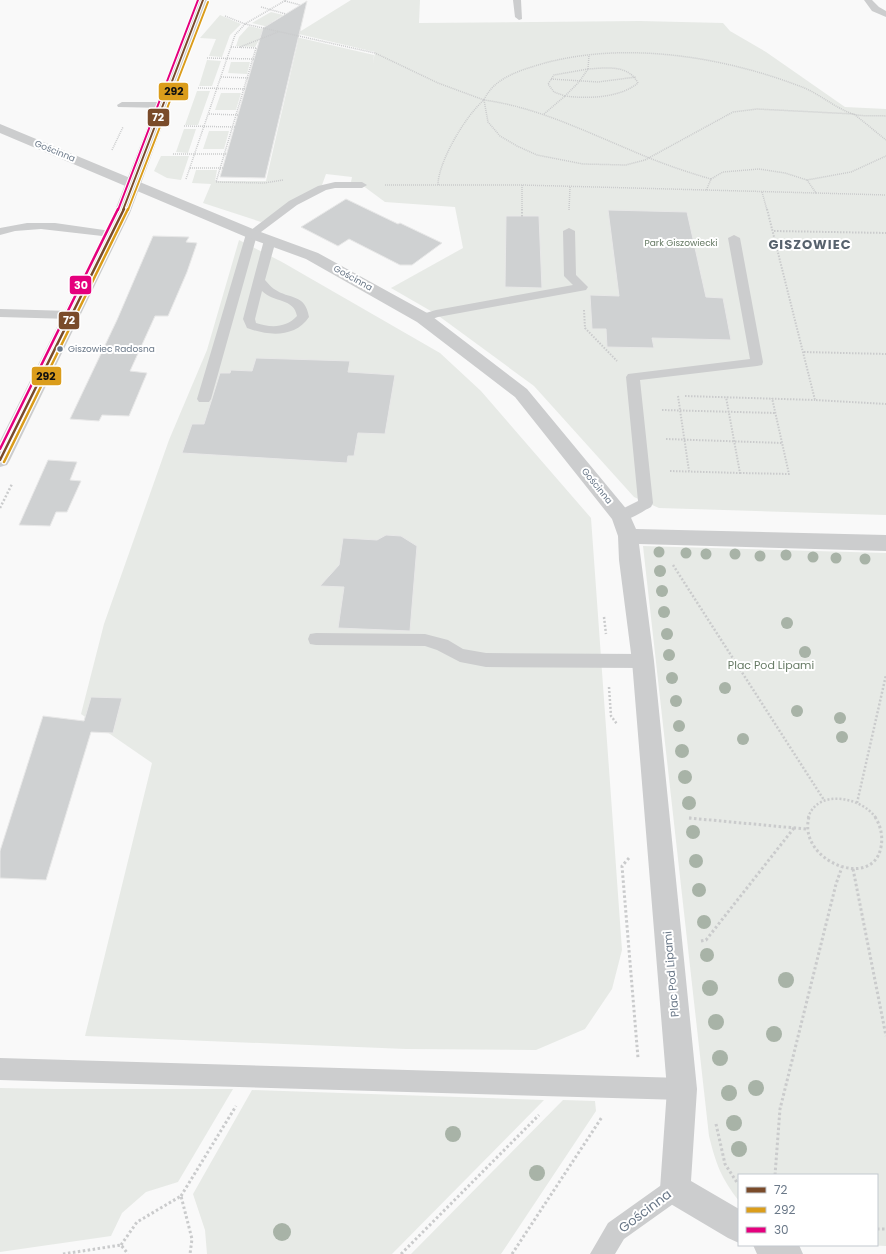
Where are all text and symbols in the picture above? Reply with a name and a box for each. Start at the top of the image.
line badge: 292 [158,82,189,101]
text: 292 [164,83,184,99]
line badge: 72 [147,108,170,127]
text: 72 [152,109,164,125]
street label: Gościnna [33,137,77,165]
district label: GISZOWIEC [768,235,852,254]
park label: Park Giszowiecki [645,237,717,249]
street label: Gościnna [331,262,375,294]
line badge: 30 [69,275,92,295]
text: 30 [74,277,88,293]
line badge: 72 [58,311,80,330]
text: 72 [63,312,75,328]
place label: Giszowiec Radosna [68,343,155,355]
marker: Giszowiec Radosna [55,344,65,354]
line badge: 292 [31,366,62,386]
text: 292 [36,368,56,384]
street label: Gościnna [579,466,615,506]
park label: Plac Pod Lipami [728,657,814,673]
street label: Plac Pod Lipami [659,930,683,1018]
legend [738,1174,878,1246]
text: 72 [774,1181,788,1198]
street label: Gościnna [615,1185,675,1237]
text: 292 [774,1201,795,1218]
text: 30 [774,1221,789,1238]

